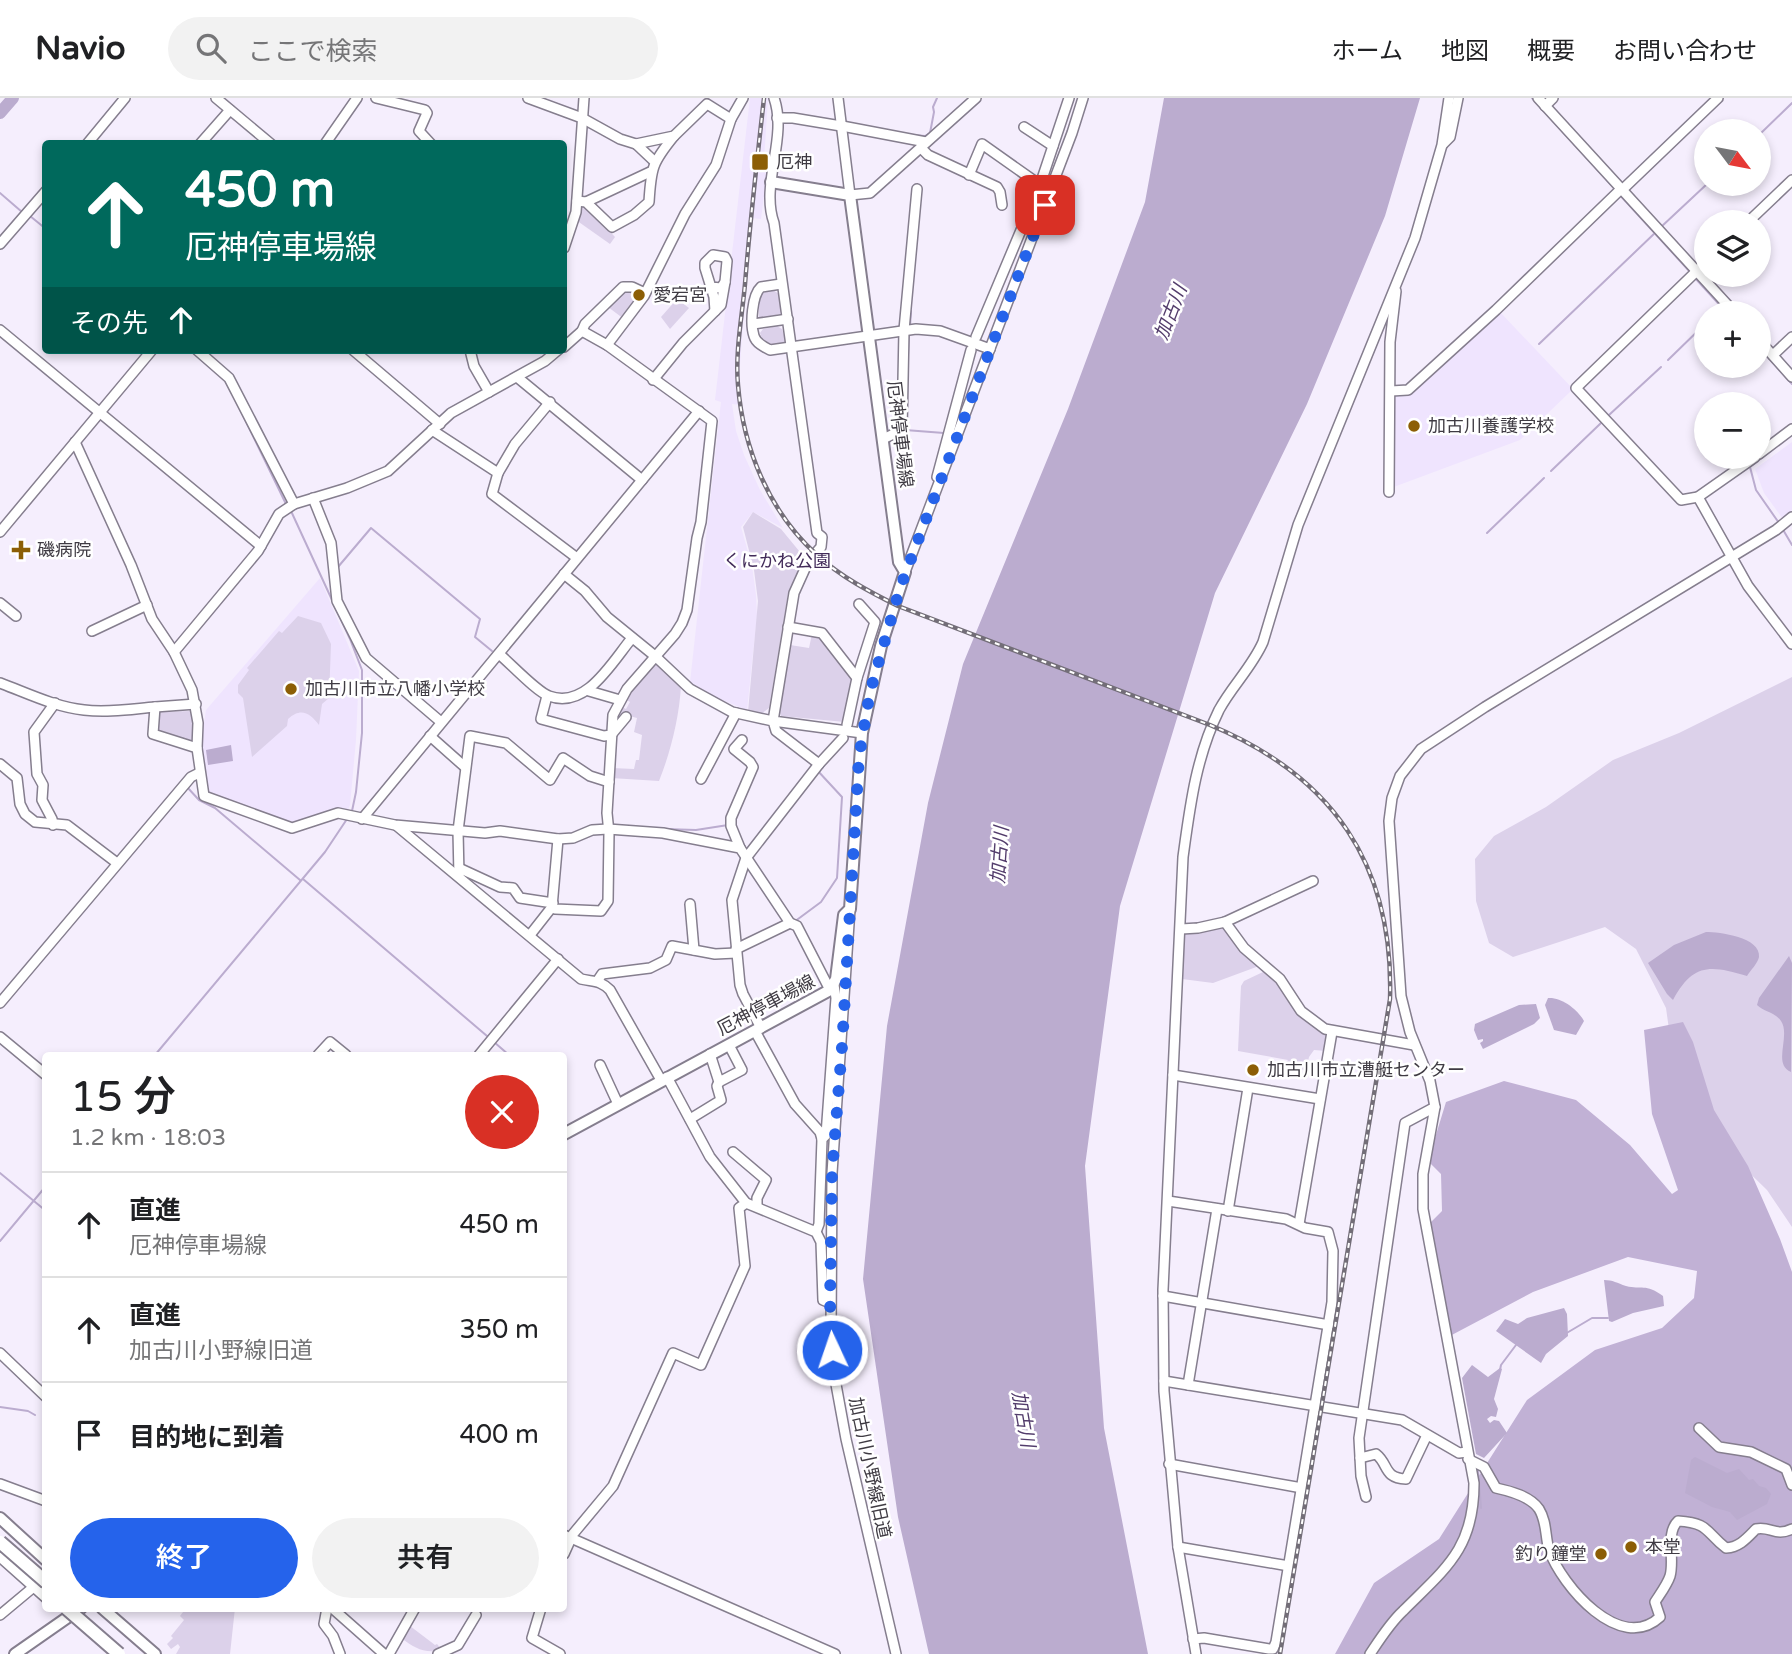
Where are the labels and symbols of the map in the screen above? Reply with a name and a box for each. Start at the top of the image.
north arrow [1694,119,1771,196]
place label: 厄神 [776,151,812,173]
marker: 厄神 [750,152,770,172]
pin [1015,175,1075,235]
water label: 加古川 [1150,280,1192,343]
place label: 愛宕宮 [653,284,707,306]
marker: 愛宕宮 [631,287,647,303]
street label: 厄神停車場線 [883,379,917,489]
place label: 加古川養護学校 [1428,415,1554,437]
marker: 加古川養護学校 [1406,418,1422,434]
place label: 磯病院 [37,539,91,561]
marker: 磯病院 [11,540,31,560]
park label: くにかね公園 [723,550,831,572]
place label: 加古川市立八幡小学校 [305,678,485,700]
marker: 加古川市立八幡小学校 [283,681,299,697]
water label: 加古川 [987,824,1013,884]
street label: 厄神停車場線 [713,970,819,1040]
place label: 加古川市立漕艇センター [1267,1059,1465,1081]
marker: 加古川市立漕艇センター [1245,1062,1261,1078]
position arrow [795,1313,869,1387]
water label: 加古川 [1007,1389,1039,1451]
street label: 加古川小野線旧道 [844,1395,896,1541]
place label: 本堂 [1645,1536,1681,1558]
marker: 本堂 [1623,1539,1639,1555]
place label: 釣り鐘堂 [1515,1543,1587,1565]
marker: 釣り鐘堂 [1593,1546,1609,1562]

